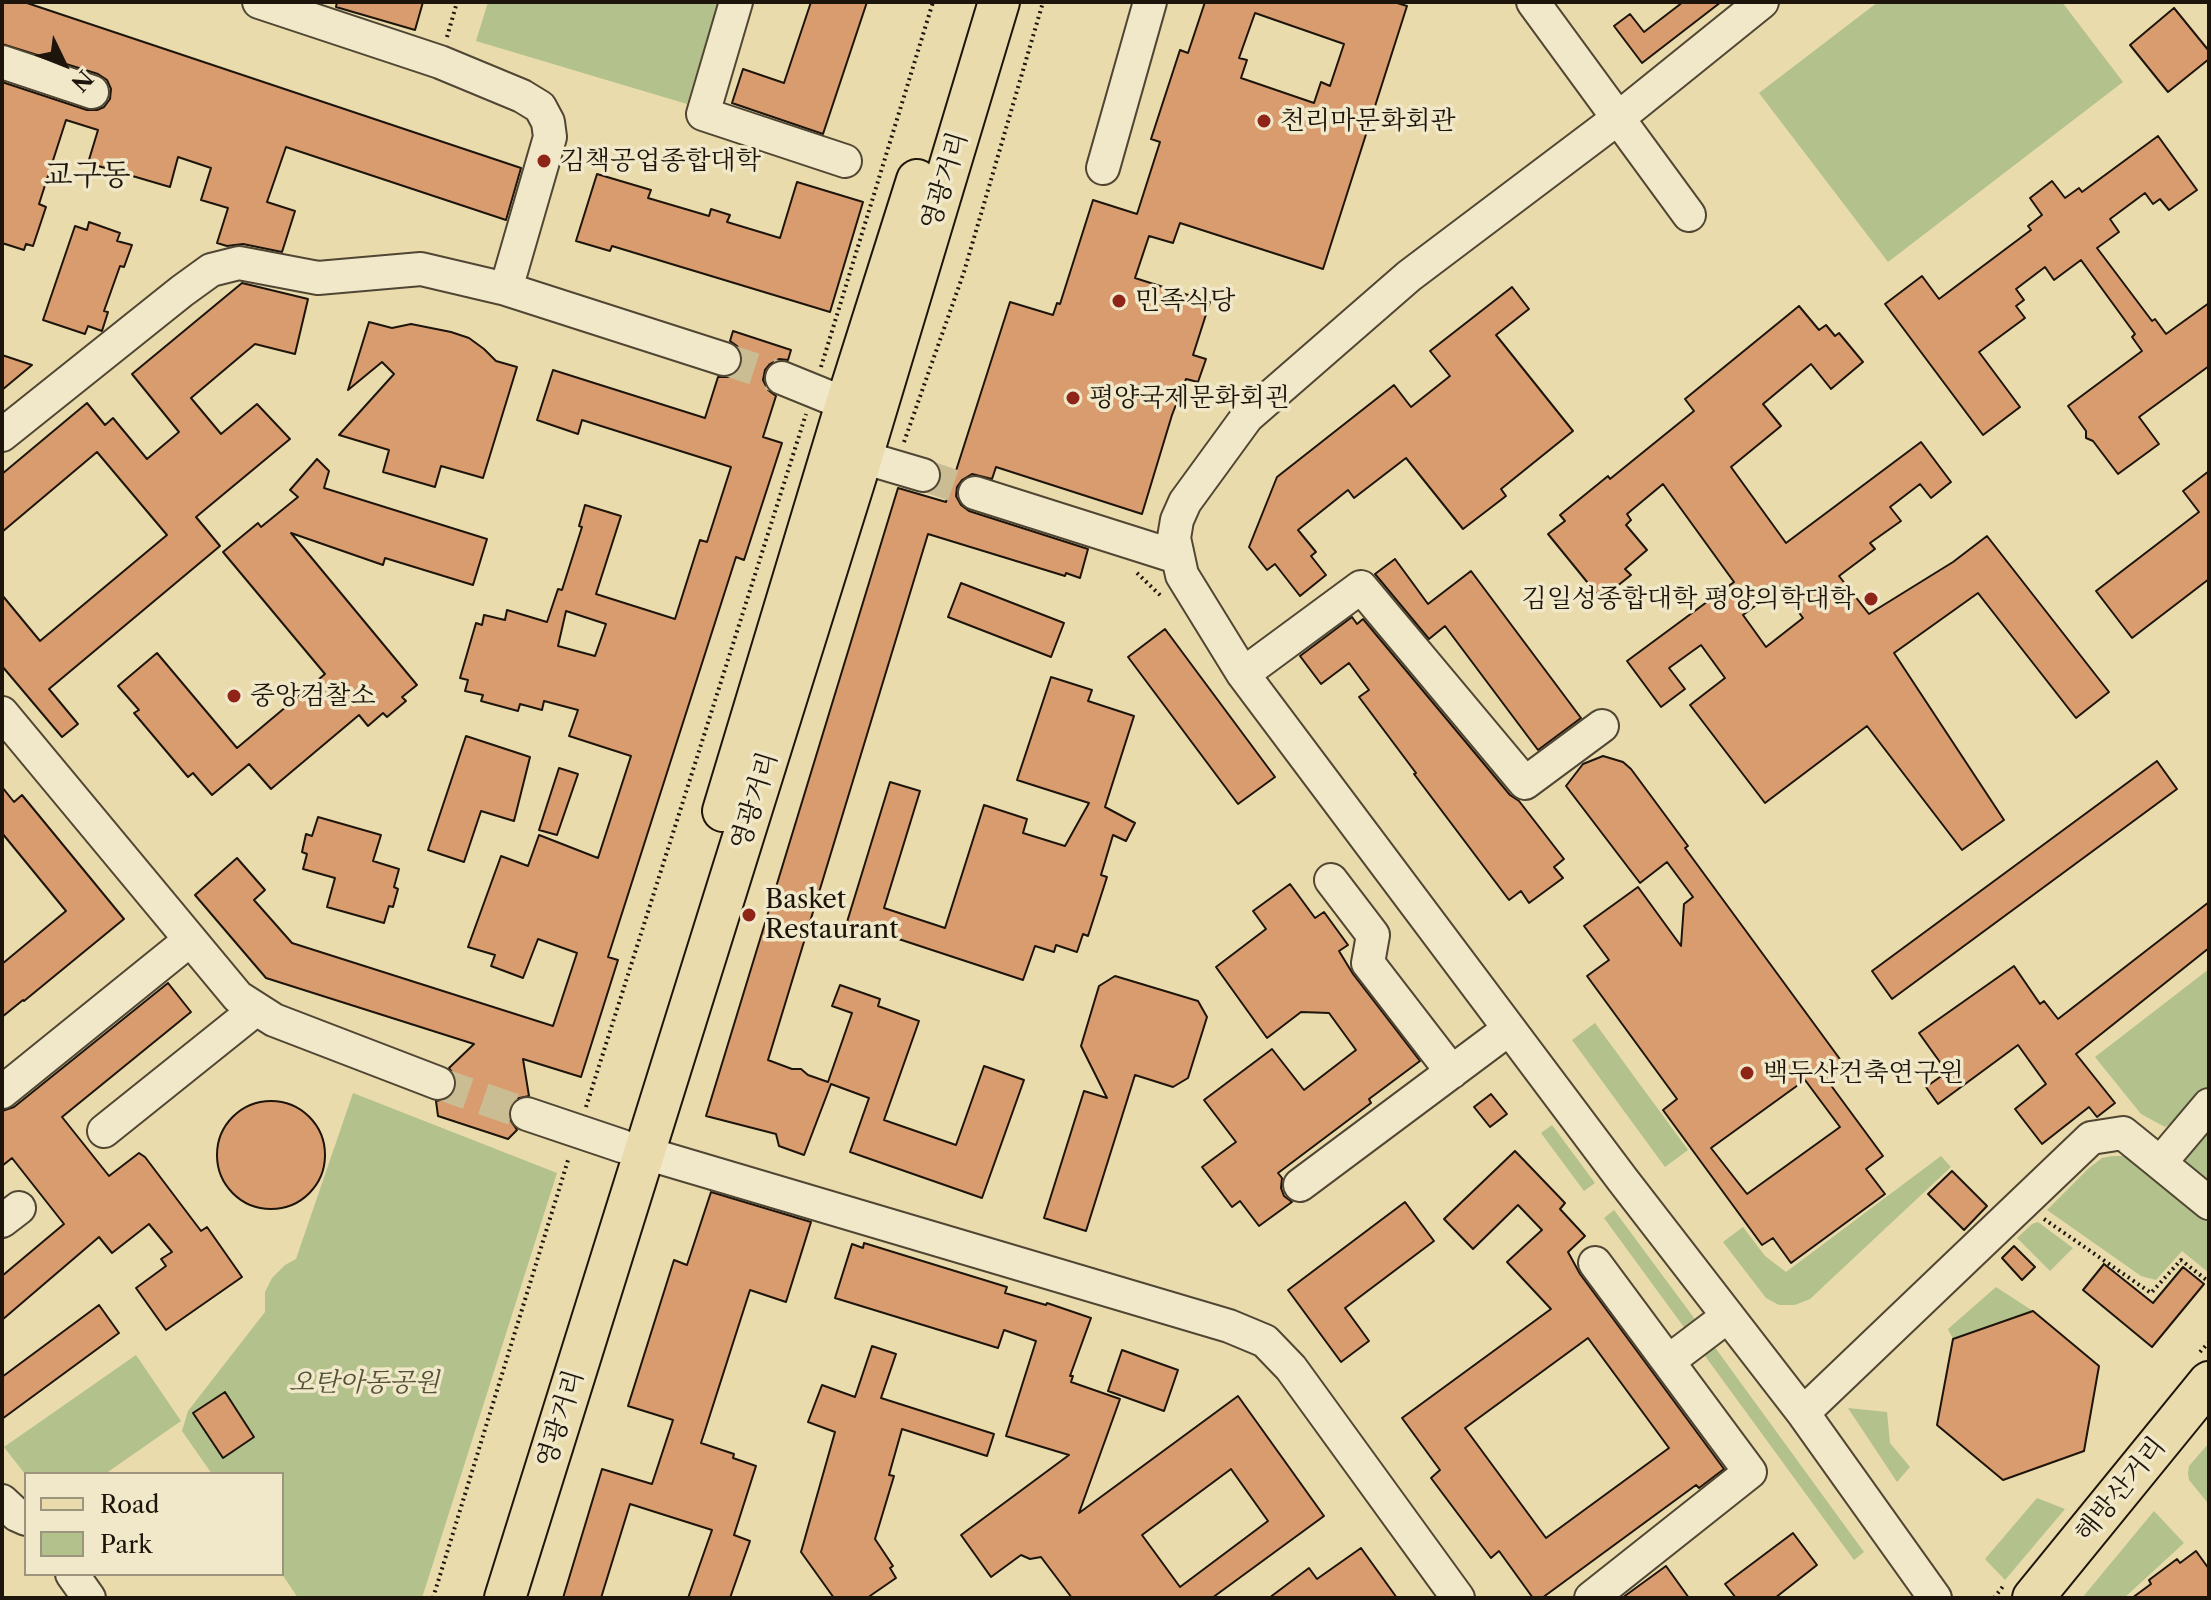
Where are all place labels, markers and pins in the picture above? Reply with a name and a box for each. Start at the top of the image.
place label: 천리마문화회관 [1280,105,1456,137]
marker: 천리마문화회관 [1255,112,1273,130]
place label: 김책공업종합대학 [560,145,761,177]
marker: 김책공업종합대학 [535,152,553,170]
place label: 민족식당 [1135,285,1235,317]
marker: 민족식당 [1110,292,1128,310]
place label: 평양국제문화회괸 [1089,382,1290,414]
marker: 평양국제문화회괸 [1064,389,1082,407]
place label: 김일성종합대학 평양의학대학 [1522,583,1855,615]
marker: 김일성종합대학 평양의학대학 [1862,590,1880,608]
place label: 중앙검찰소 [250,680,376,712]
marker: 중앙검찰소 [225,687,243,705]
place label: Basket Restaurant [765,884,899,946]
marker: Basket Restaurant [740,906,758,924]
place label: 백두산건축연구윈 [1763,1057,1964,1089]
marker: 백두산건축연구윈 [1738,1064,1756,1082]

